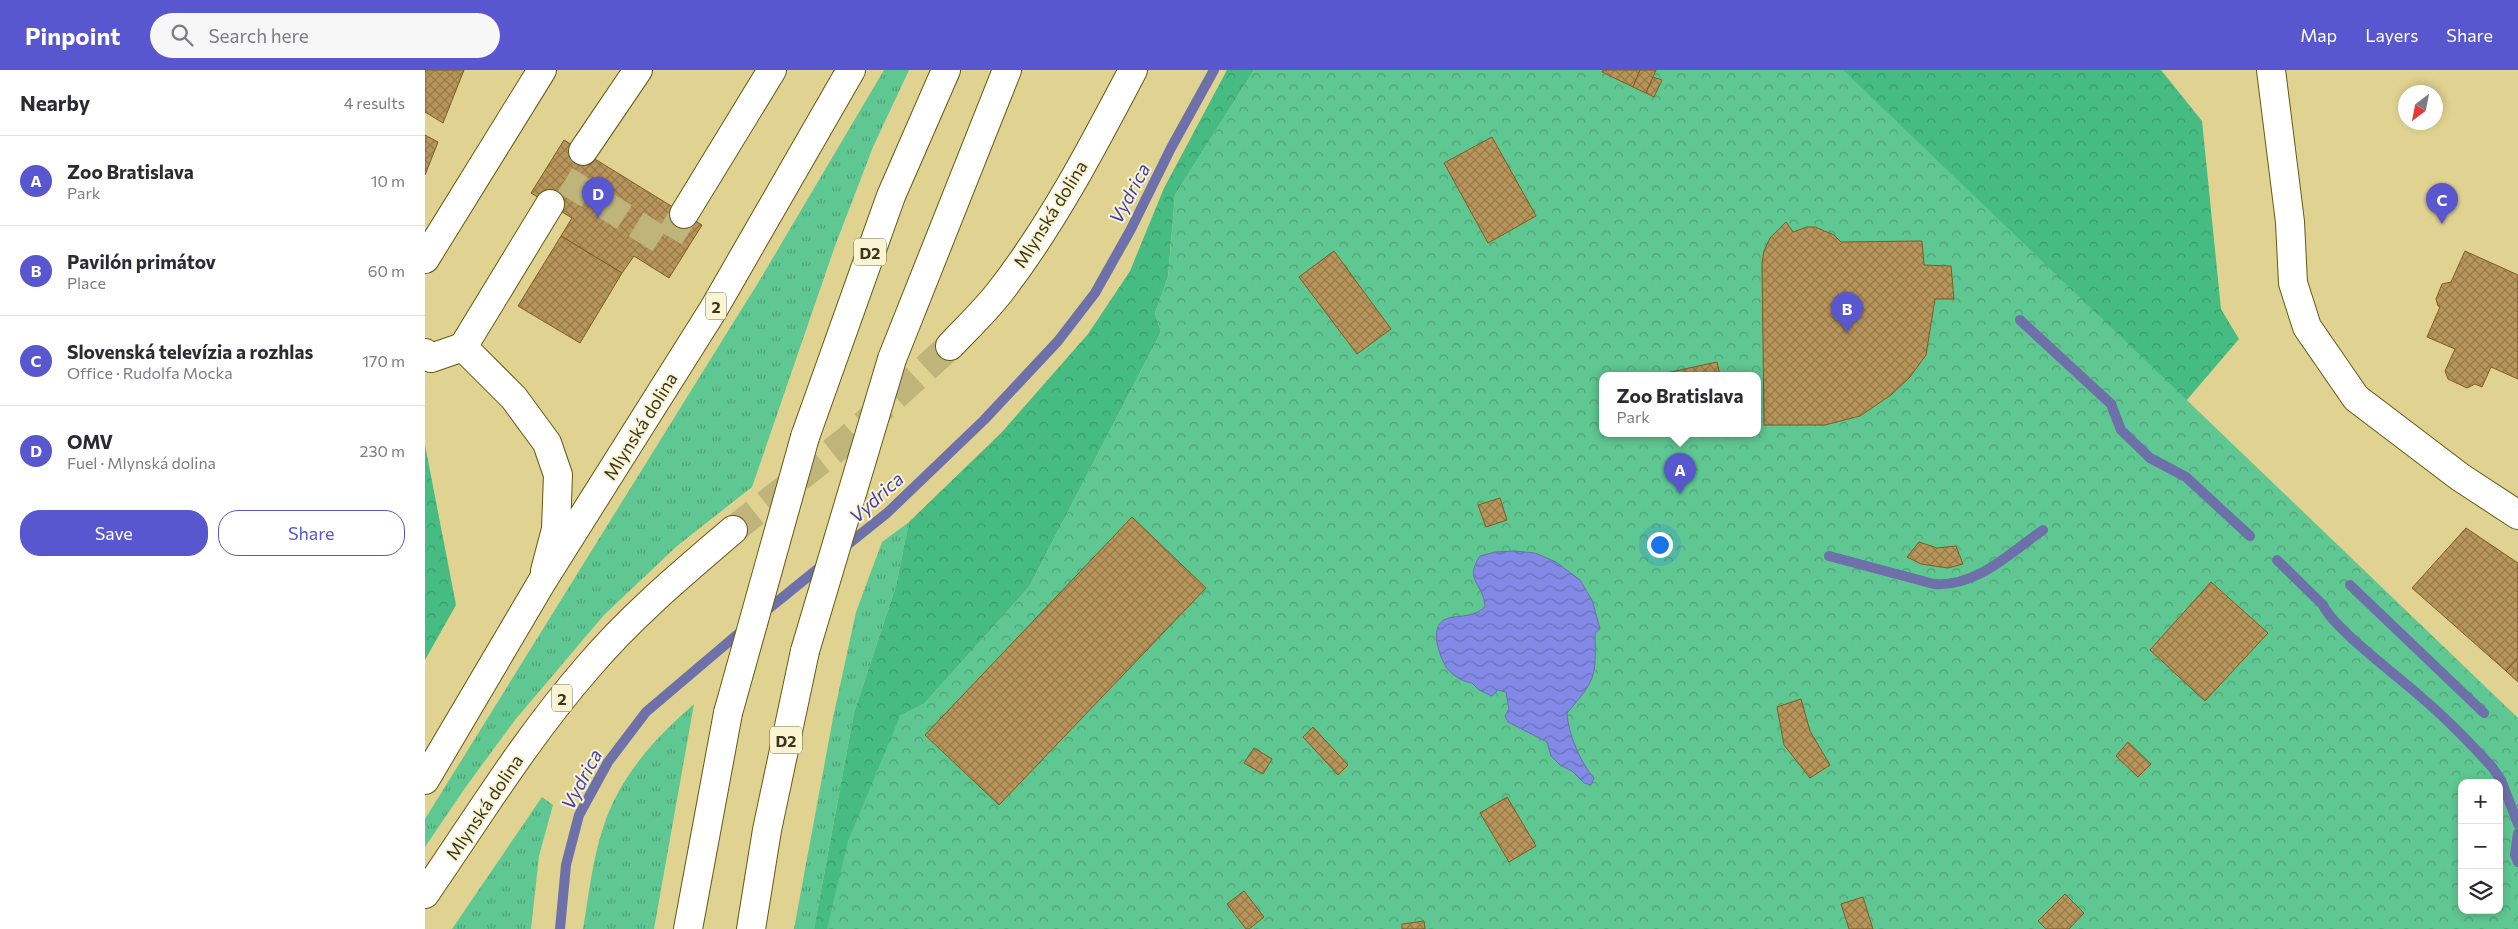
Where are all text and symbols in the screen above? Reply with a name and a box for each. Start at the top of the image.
search box [150,13,500,58]
text: Pinpoint [25,21,120,50]
icon: search [168,21,196,49]
text: Search here [208,24,309,47]
text: Map [2300,24,2337,46]
text: Layers [2365,24,2418,46]
text: Share [2446,24,2493,46]
north arrow [2398,85,2443,130]
text: Nearby [20,90,90,115]
text: 4 results [344,93,405,112]
street label: Mlynská dolina [1008,156,1092,272]
water label: Vydrica [1104,159,1154,227]
text: Zoo Bratislava [67,160,194,183]
text: A [30,171,42,190]
text: 10 m [371,171,405,190]
pin: D [582,177,614,218]
text: Park [67,183,100,202]
pin: C [2426,183,2458,224]
road number: D2 [854,238,886,266]
text: Pavilón primátov [67,250,216,273]
text: B [31,261,41,280]
text: 60 m [368,261,405,280]
text: Place [67,273,106,292]
road number: 2 [706,292,726,320]
pin: B [1831,292,1863,333]
text: Slovenská televízia a rozhlas [67,340,313,363]
text: C [31,351,41,370]
text: 170 m [362,351,405,370]
text: Office · Rudolfa Mocka [67,363,233,382]
street label: Mlynská dolina [598,368,682,484]
popup [1599,372,1761,437]
text: Zoo Bratislava [1617,384,1743,407]
text: Park [1617,407,1650,426]
text: OMV [67,430,113,453]
text: D [30,441,42,460]
text: 230 m [360,441,405,460]
text: Fuel · Mlynská dolina [67,453,216,472]
pin: A [1664,453,1696,494]
water label: Vydrica [844,467,908,527]
button: Save [20,510,208,556]
button: Share [218,510,405,556]
your location [1647,532,1673,558]
road number: 2 [552,684,572,711]
road number: D2 [770,726,802,754]
water label: Vydrica [556,745,606,813]
street label: Mlynská dolina [441,750,527,864]
map controls [2458,779,2503,914]
button: + [2458,779,2503,824]
button: − [2458,824,2503,869]
button: layers [2458,869,2503,914]

